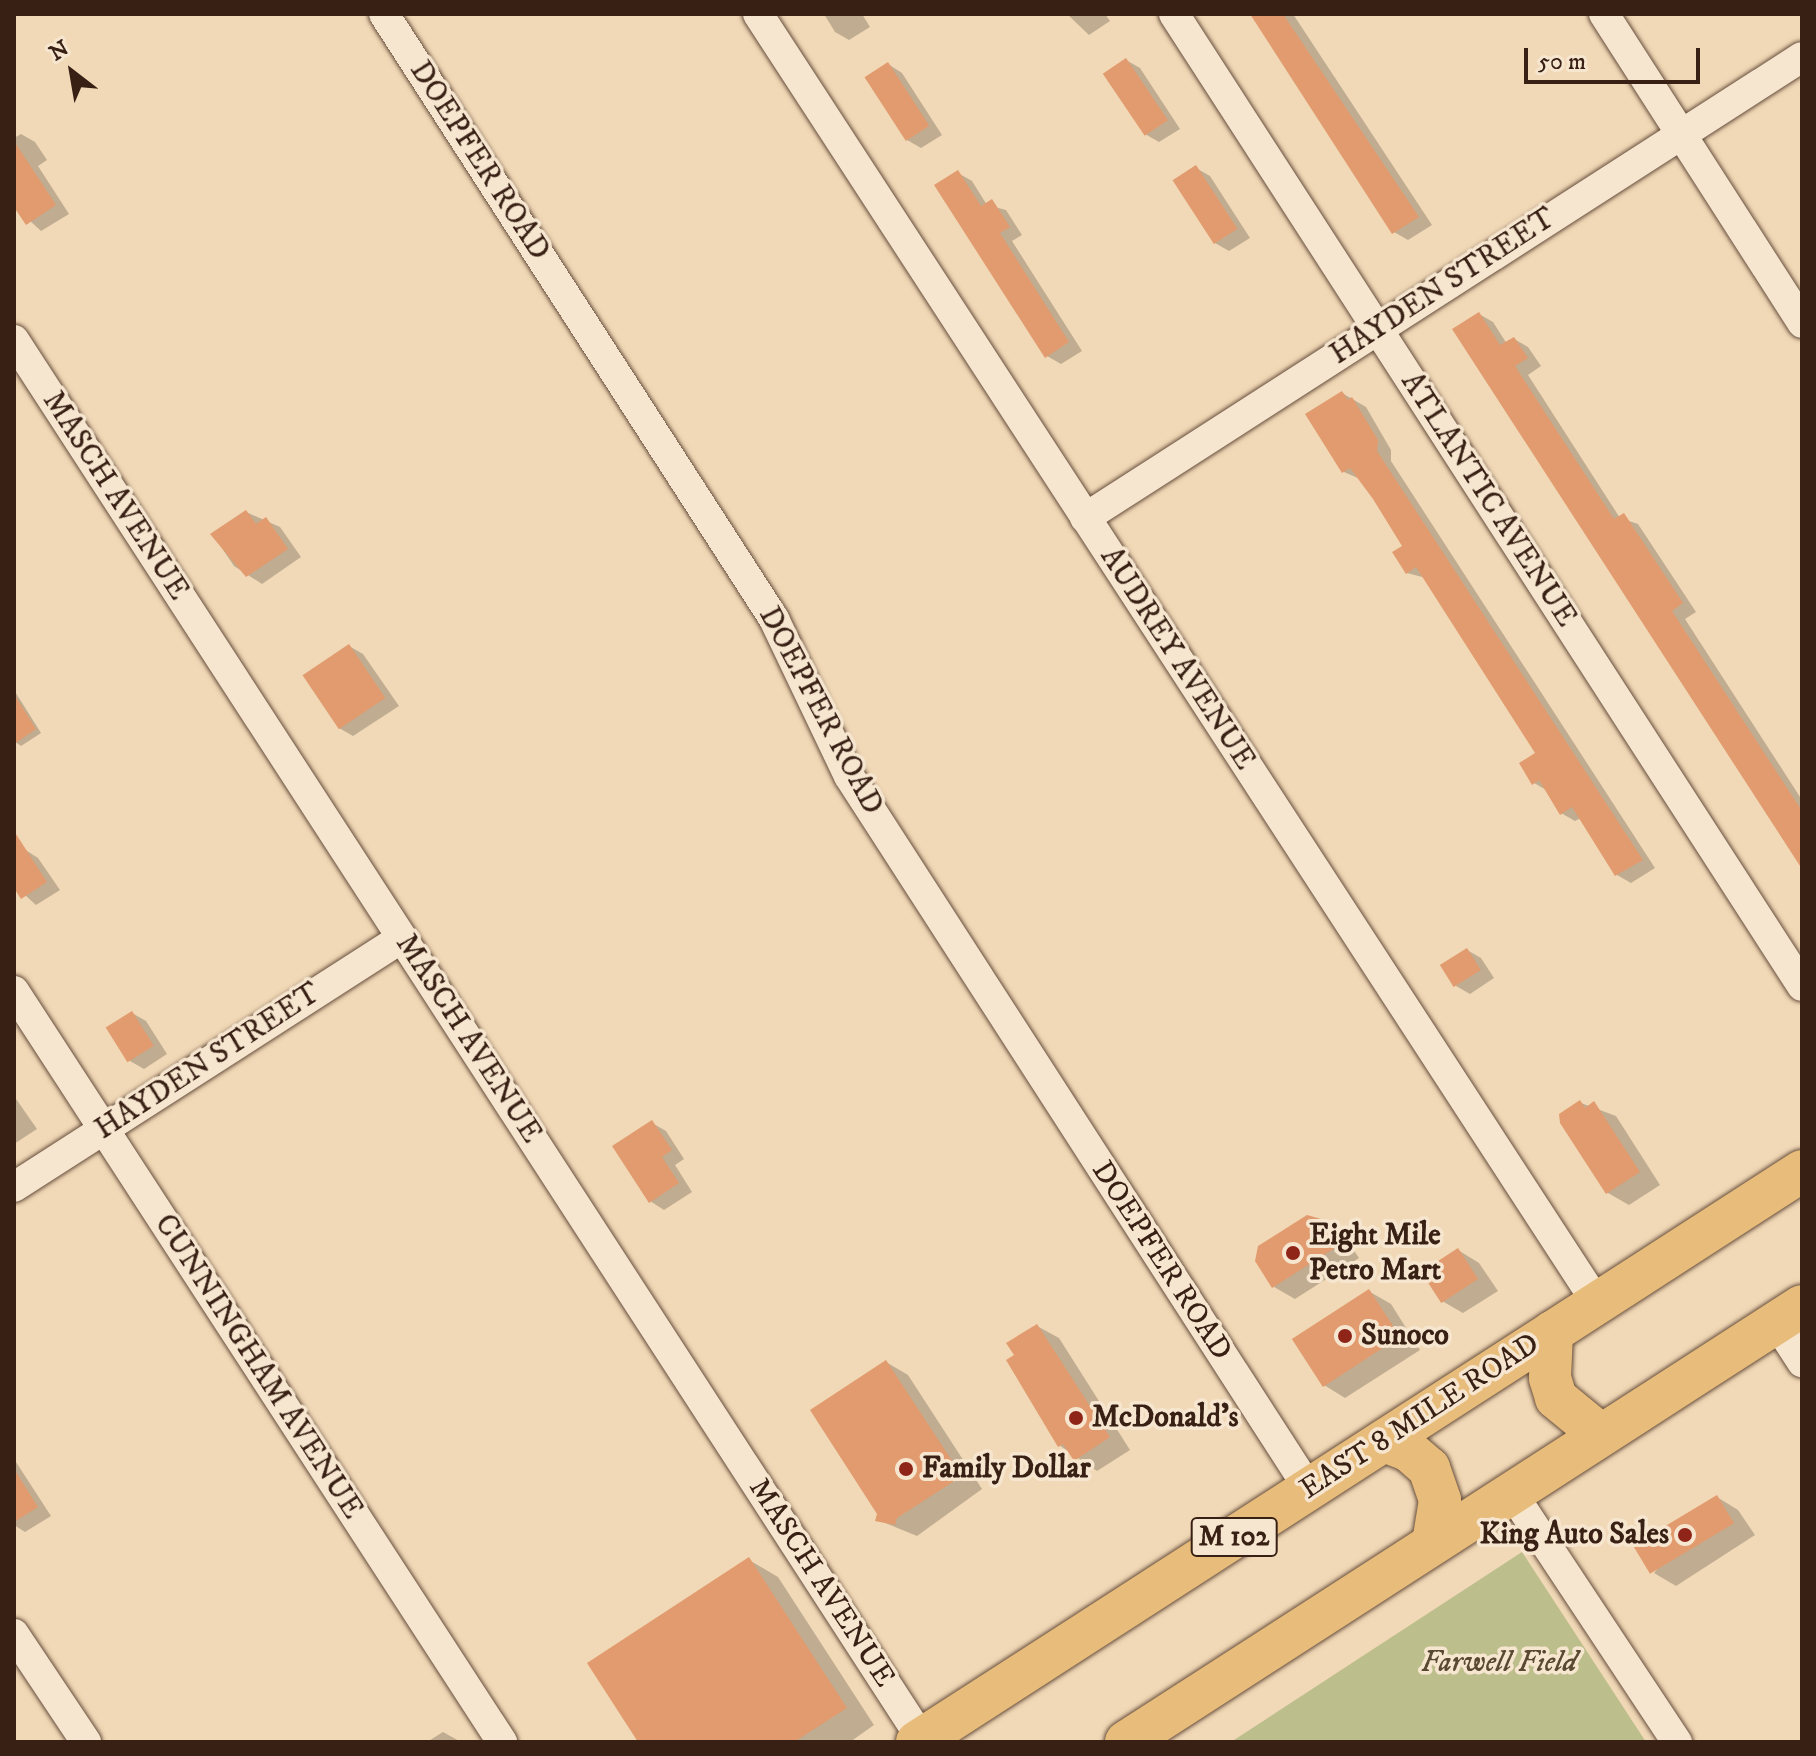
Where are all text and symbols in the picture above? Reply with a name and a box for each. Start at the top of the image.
north arrow [32,32,112,112]
scale bar [1528,32,1704,82]
text: N [45,35,74,67]
text: 50 m [1538,47,1586,77]
street label: DOEPFER ROAD [401,55,557,267]
street label: HAYDEN STREET [1324,201,1562,373]
street label: ATLANTIC AVENUE [1392,366,1584,634]
street label: MASCH AVENUE [34,385,196,607]
street label: AUDREY AVENUE [1092,541,1262,777]
street label: DOEPFER ROAD [750,601,890,821]
street label: MASCH AVENUE [387,928,549,1150]
street label: HAYDEN STREET [89,976,327,1148]
street label: DOEPFER ROAD [1083,1155,1239,1367]
street label: CUNNINGHAM AVENUE [146,1208,370,1526]
place label: Eight Mile Petro Mart [1309,1218,1441,1288]
marker: Eight Mile Petro Mart [1284,1244,1302,1262]
place label: Sunoco [1361,1318,1449,1354]
street label: EAST 8 MILE ROAD [1294,1326,1546,1508]
marker: Sunoco [1336,1327,1354,1345]
place label: McDonald's [1092,1400,1239,1436]
marker: McDonald's [1067,1409,1085,1427]
place label: Family Dollar [922,1451,1091,1487]
marker: Family Dollar [897,1460,915,1478]
street label: MASCH AVENUE [740,1472,902,1694]
road number: M 102 [1190,1513,1278,1561]
place label: King Auto Sales [1479,1517,1669,1553]
marker: King Auto Sales [1676,1526,1694,1544]
park label: Farwell Field [1421,1645,1577,1681]

